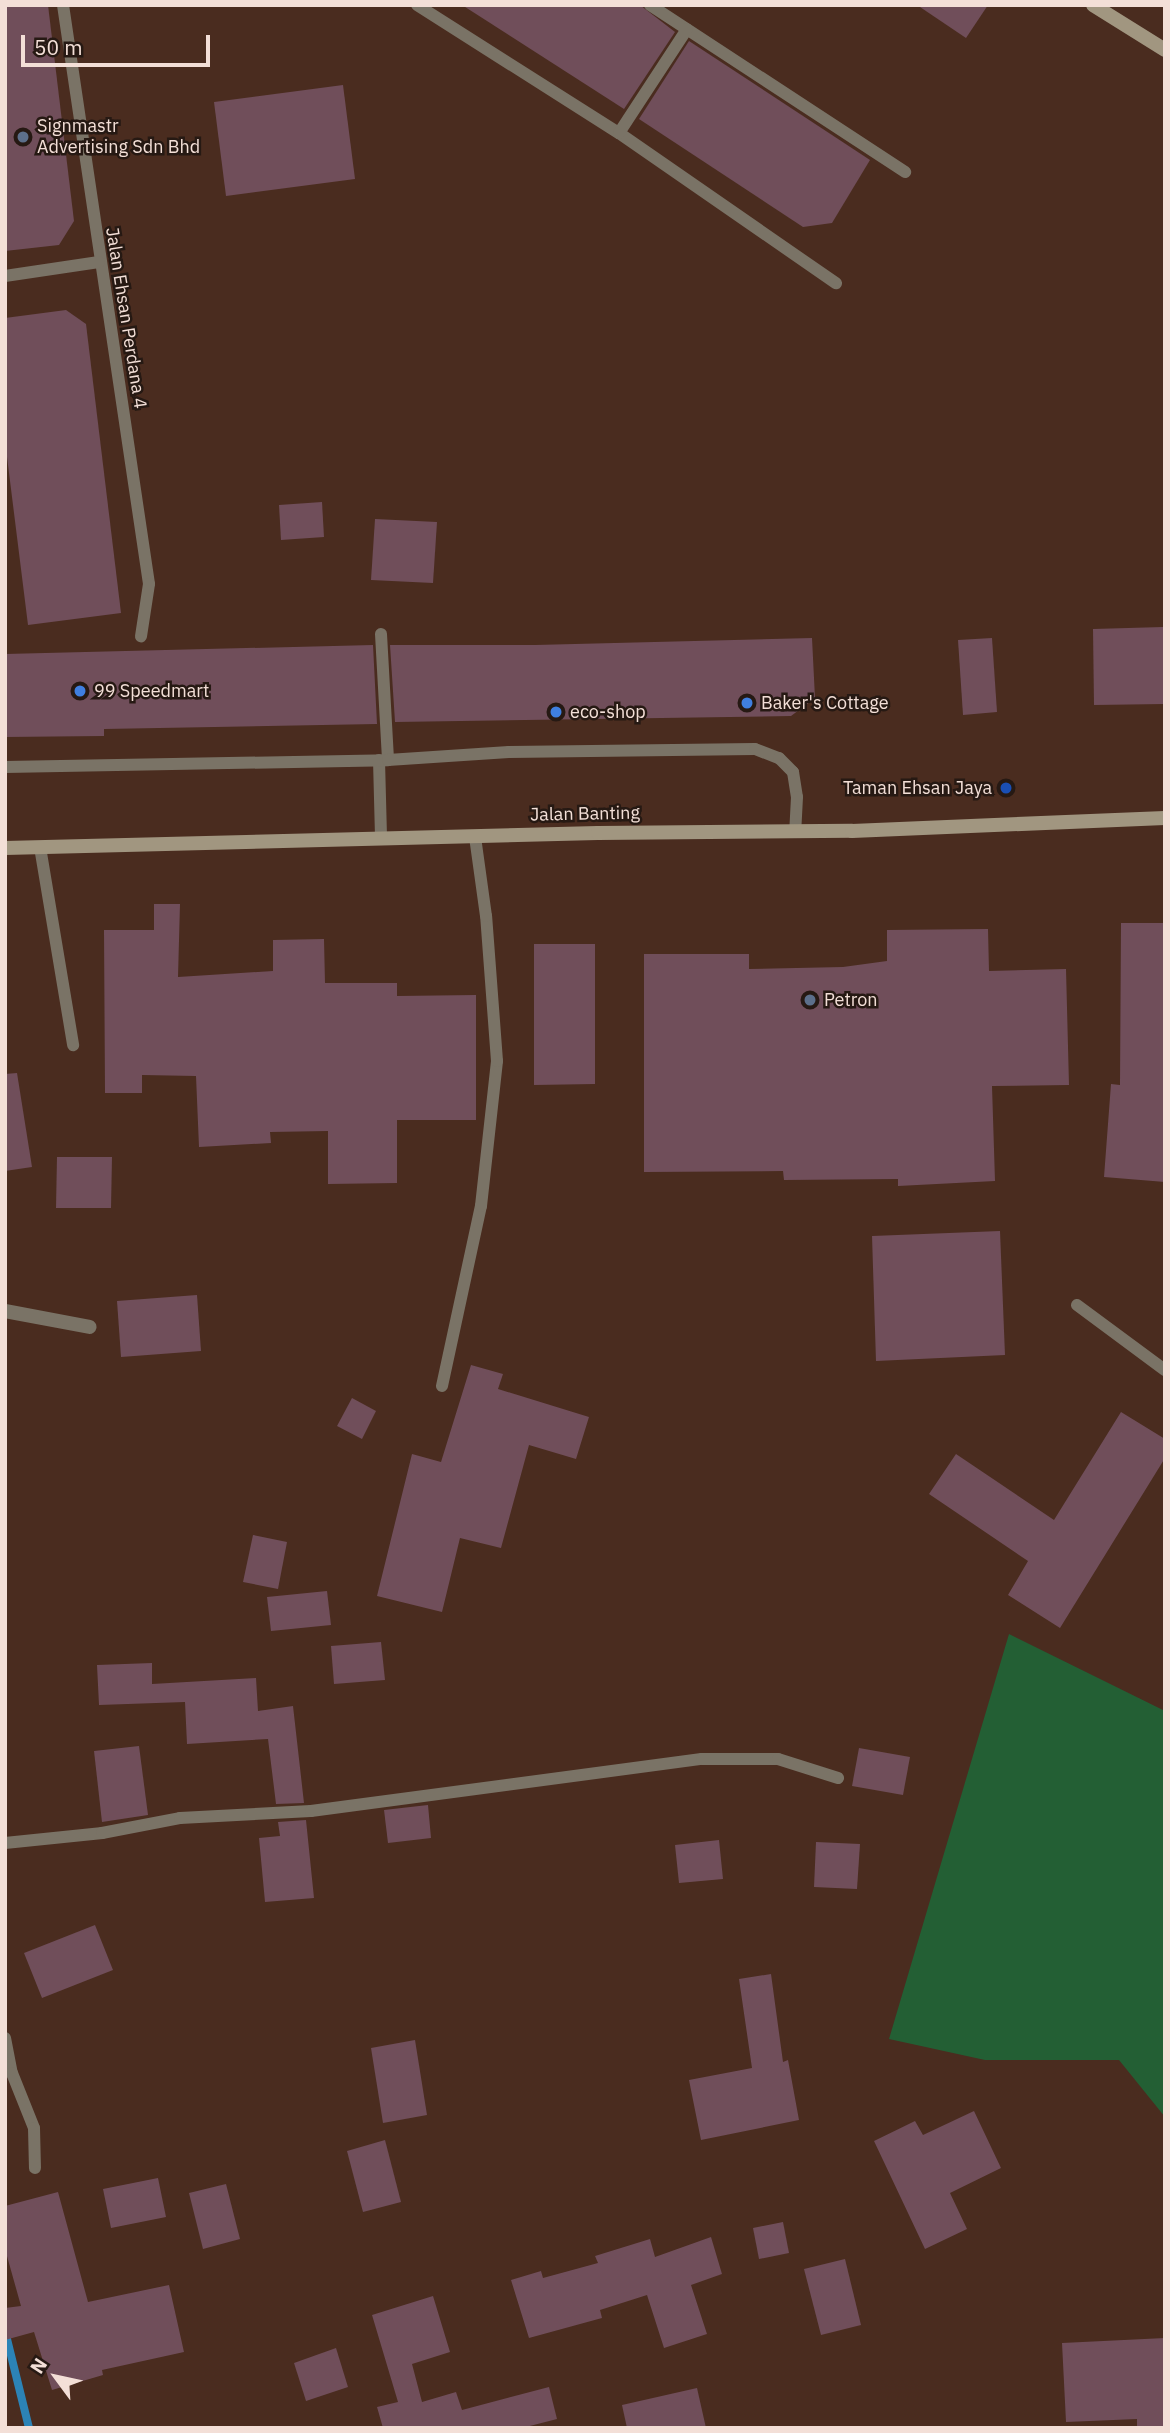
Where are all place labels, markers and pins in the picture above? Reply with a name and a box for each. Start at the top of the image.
place label: Signmastr Advertising Sdn Bhd [37,116,200,158]
marker: Signmastr Advertising Sdn Bhd [15,129,31,145]
place label: 99 Speedmart [94,680,209,702]
marker: 99 Speedmart [72,683,88,699]
place label: Baker's Cottage [761,692,889,714]
marker: Baker's Cottage [739,695,755,711]
place label: eco-shop [570,701,646,723]
marker: eco-shop [548,704,564,720]
place label: Taman Ehsan Jaya [843,777,992,799]
marker: Taman Ehsan Jaya [998,780,1014,796]
place label: Petron [824,989,878,1011]
marker: Petron [802,992,818,1008]

